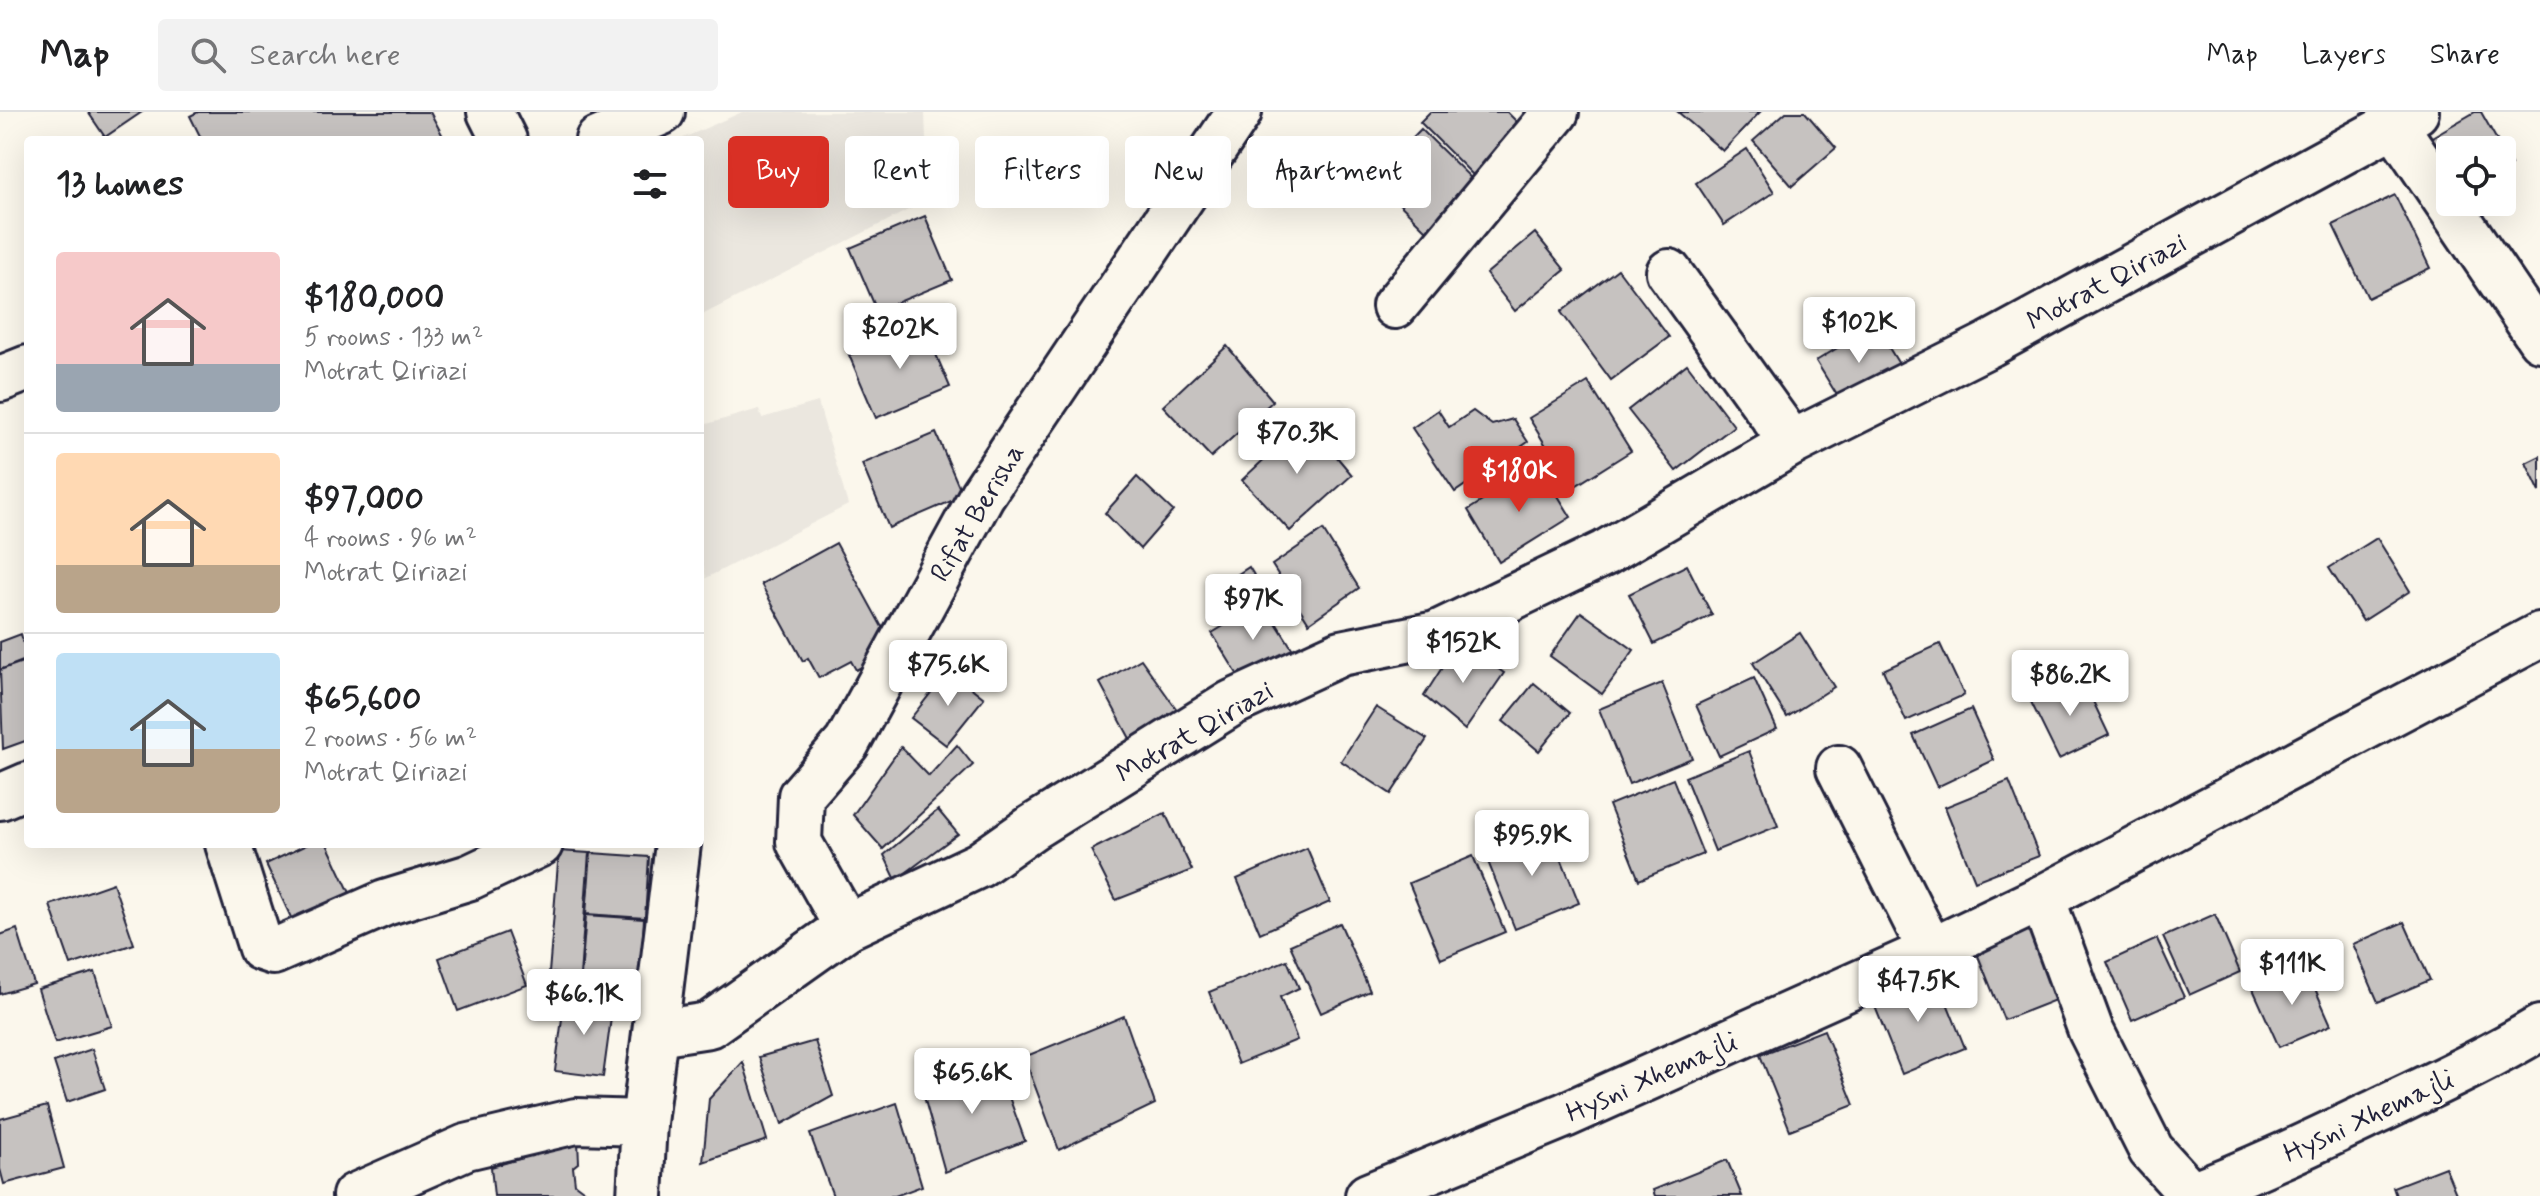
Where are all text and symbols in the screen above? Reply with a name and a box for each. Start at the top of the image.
search box [158,19,718,91]
text: Map [40,31,110,80]
icon: search [186,33,230,77]
text: Search here [250,36,401,75]
text: Map [2207,37,2258,74]
text: Layers [2302,37,2386,74]
text: Share [2430,37,2500,74]
chip: Buy [728,136,829,208]
chip: Rent [845,136,959,208]
chip: Filters [975,136,1109,208]
chip: New [1125,136,1231,208]
chip: Apartment [1247,136,1431,208]
map controls [2436,136,2516,216]
button: locate [2436,136,2516,216]
text: 13 homes [56,162,184,207]
icon: filters [628,162,672,206]
street label: Motrat Qiriazi [2021,226,2193,341]
text: $180,000 [304,276,445,321]
icon: home [120,284,216,380]
pin: $102K [1803,297,1915,365]
pin: $202K [844,303,956,371]
text: $102K [1821,306,1897,340]
text: $202K [862,312,938,346]
text: 5 rooms · 133 m² [304,321,483,355]
text: Motrat Qiriazi [304,355,467,389]
pin: $70.3K [1232,408,1362,476]
text: $70.3K [1256,417,1338,451]
street label: Rifat Berisha [922,437,1034,589]
pin: $180K [1463,446,1575,514]
text: $180K [1481,455,1557,489]
text: $97,000 [304,477,424,522]
icon: home [120,485,216,581]
text: 4 rooms · 96 m² [304,522,477,556]
text: Motrat Qiriazi [304,556,467,590]
pin: $97K [1206,574,1300,642]
text: $97K [1223,583,1283,617]
pin: $152K [1407,617,1519,685]
text: $152K [1426,626,1500,660]
pin: $75.6K [883,640,1013,708]
text: $75.6K [907,649,989,683]
pin: $86.2K [2005,650,2135,718]
text: $86.2K [2030,659,2110,693]
street label: Motrat Qiriazi [1110,673,1281,793]
text: $65,600 [304,677,421,722]
icon: home [120,685,216,781]
text: 2 rooms · 56 m² [304,722,477,756]
text: Motrat Qiriazi [304,756,467,790]
pin: $95.9K [1467,810,1597,878]
text: $95.9K [1493,819,1571,853]
pin: $111K [2236,939,2348,1007]
text: $111K [2259,948,2325,982]
pin: $47.5K [1853,956,1983,1024]
text: $47.5K [1877,965,1959,999]
pin: $66.1K [519,969,649,1037]
text: $66.1K [545,978,623,1012]
street label: Hysni Xhemajli [1560,1024,1744,1133]
pin: $65.6K [907,1048,1037,1116]
text: $65.6K [932,1057,1012,1091]
street label: Hysni Xhemajli [2278,1062,2460,1173]

